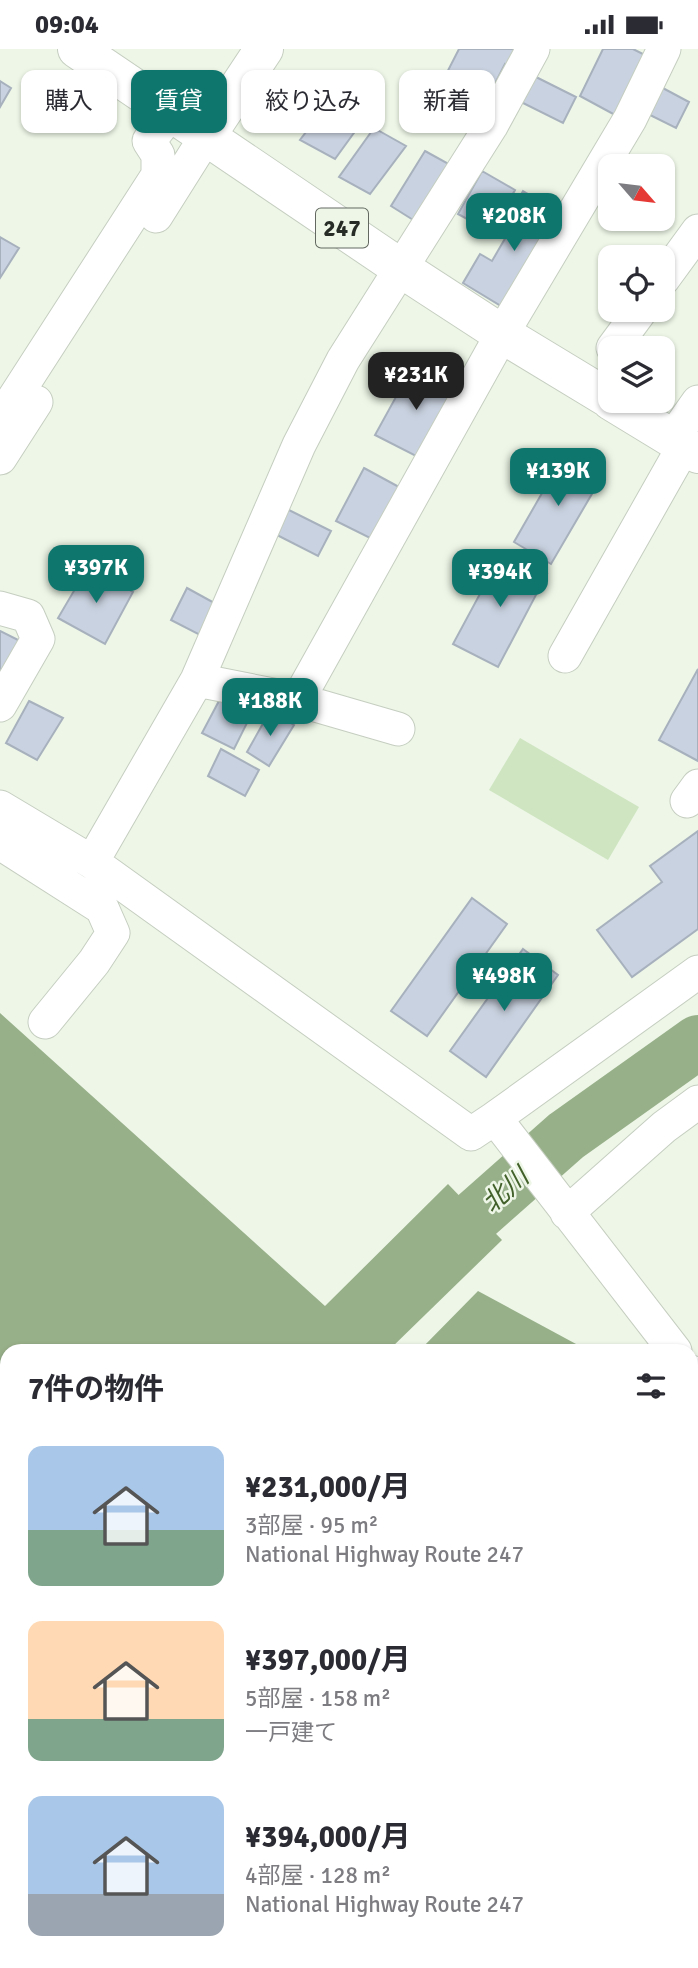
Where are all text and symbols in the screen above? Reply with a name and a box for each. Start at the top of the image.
text: 09:04 [35,9,99,41]
chip: 購入 [21,70,117,133]
chip: 賃貸 [131,70,227,133]
chip: 絞り込み [241,70,385,133]
chip: 新着 [399,70,495,133]
north arrow [598,154,676,231]
map controls [598,154,675,413]
pin: ¥208K [465,193,563,253]
text: ¥208K [482,201,546,230]
road number: 247 [316,209,368,247]
button: locate [598,245,675,322]
button: layers [598,336,675,413]
pin: ¥231K [367,353,465,412]
text: ¥231K [384,360,448,389]
pin: ¥139K [509,449,607,508]
text: ¥139K [526,456,590,485]
pin: ¥397K [47,545,145,605]
pin: ¥394K [451,549,549,609]
text: ¥397K [64,553,128,582]
text: ¥394K [468,557,532,586]
pin: ¥188K [221,679,319,738]
text: ¥188K [238,686,302,715]
pin: ¥498K [455,953,553,1013]
text: ¥498K [472,961,536,990]
water label: 北川 [476,1159,538,1220]
icon: filters [632,1367,670,1405]
text: 7件の物件 [28,1371,164,1408]
text: ¥231,000/月 [245,1469,411,1506]
icon: home [84,1474,168,1558]
text: 3部屋 · 95 m² [245,1511,378,1540]
text: National Highway Route 247 [245,1540,524,1569]
text: ¥397,000/月 [245,1642,411,1679]
icon: home [84,1649,168,1733]
text: 5部屋 · 158 m² [245,1684,391,1713]
text: 一戸建て [245,1718,337,1747]
text: ¥394,000/月 [245,1819,411,1856]
icon: home [84,1824,168,1908]
text: 4部屋 · 128 m² [245,1861,391,1890]
text: National Highway Route 247 [245,1890,524,1919]

